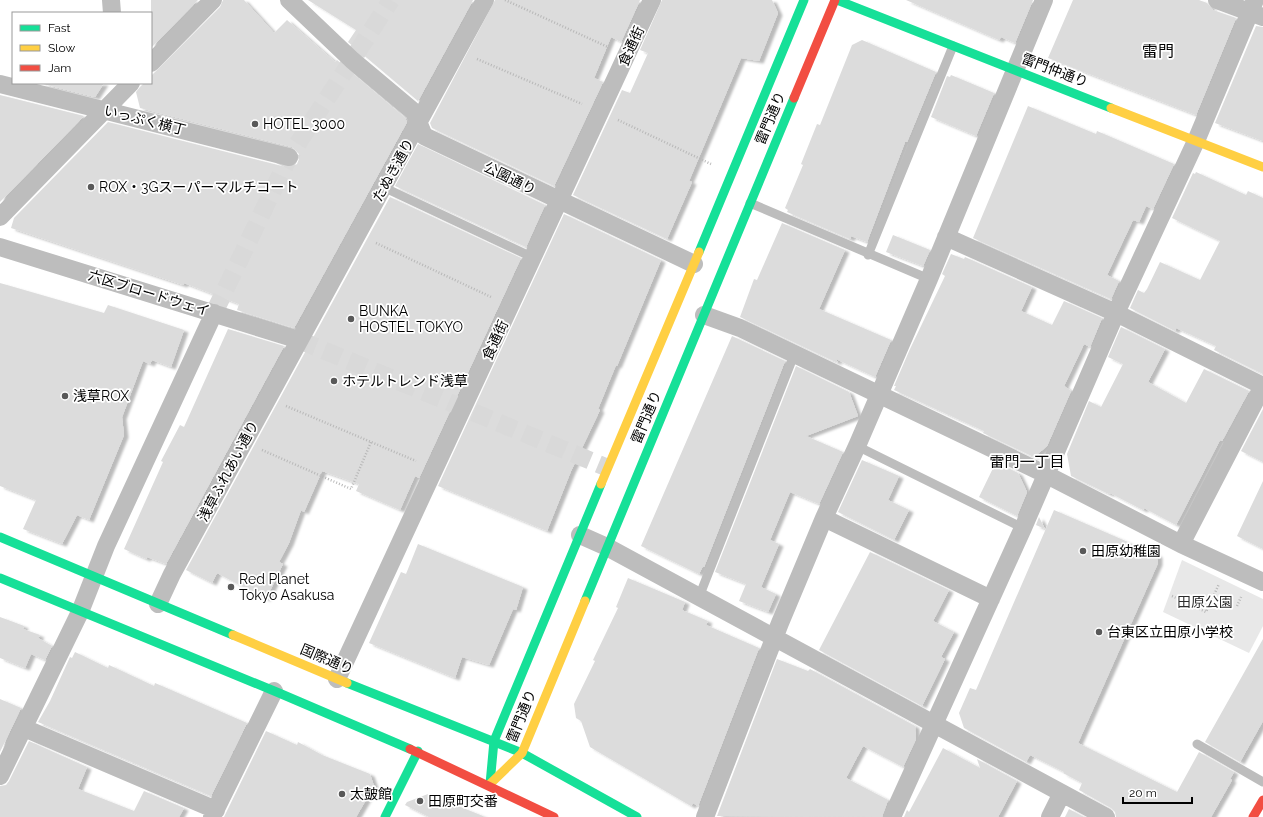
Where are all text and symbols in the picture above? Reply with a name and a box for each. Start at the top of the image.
legend [12,12,152,84]
text: Fast [48,21,71,35]
street label: 食通街 [615,24,647,68]
text: Slow [48,41,75,55]
district label: 雷門 [1142,42,1174,61]
street label: 雷門仲通り [1019,50,1091,90]
text: Jam [48,61,71,75]
street label: 雷門通り [752,89,788,147]
street label: いっぷく横丁 [102,102,188,138]
place label: HOTEL 3000 [263,116,345,132]
marker: HOTEL 3000 [250,119,260,129]
street label: たぬき通り [369,136,417,204]
street label: 公園通り [481,159,539,197]
place label: ROX・3Gスーパーマルチコート [99,179,298,195]
marker: ROX・3Gスーパーマルチコート [86,182,96,192]
street label: 六区ブロードウェイ [86,267,212,319]
place label: BUNKA HOSTEL TOKYO [359,303,463,335]
marker: BUNKA HOSTEL TOKYO [346,314,356,324]
street label: 食通街 [479,318,511,362]
place label: ホテルトレンド浅草 [342,373,468,389]
marker: ホテルトレンド浅草 [329,376,339,386]
place label: 浅草ROX [73,388,129,404]
street label: 雷門通り [628,388,664,446]
marker: 浅草ROX [60,391,70,401]
street label: 浅草ふれあい通り [195,418,261,524]
district label: 雷門一丁目 [989,453,1065,471]
place label: 田原幼稚園 [1091,543,1161,559]
marker: 田原幼稚園 [1078,546,1088,556]
place label: Red Planet Tokyo Asakusa [239,571,334,603]
marker: Red Planet Tokyo Asakusa [226,582,236,592]
park label: 田原公園 [1177,594,1233,610]
place label: 台東区立田原小学校 [1107,624,1233,640]
marker: 台東区立田原小学校 [1094,627,1104,637]
street label: 国際通り [298,641,356,677]
street label: 雷門通り [503,687,539,745]
scale bar [1123,779,1192,805]
place label: 太皷館 [350,786,392,802]
text: 20 m [1129,786,1157,800]
marker: 太皷館 [337,789,347,799]
place label: 田原町交番 [428,793,498,809]
marker: 田原町交番 [415,796,425,806]

